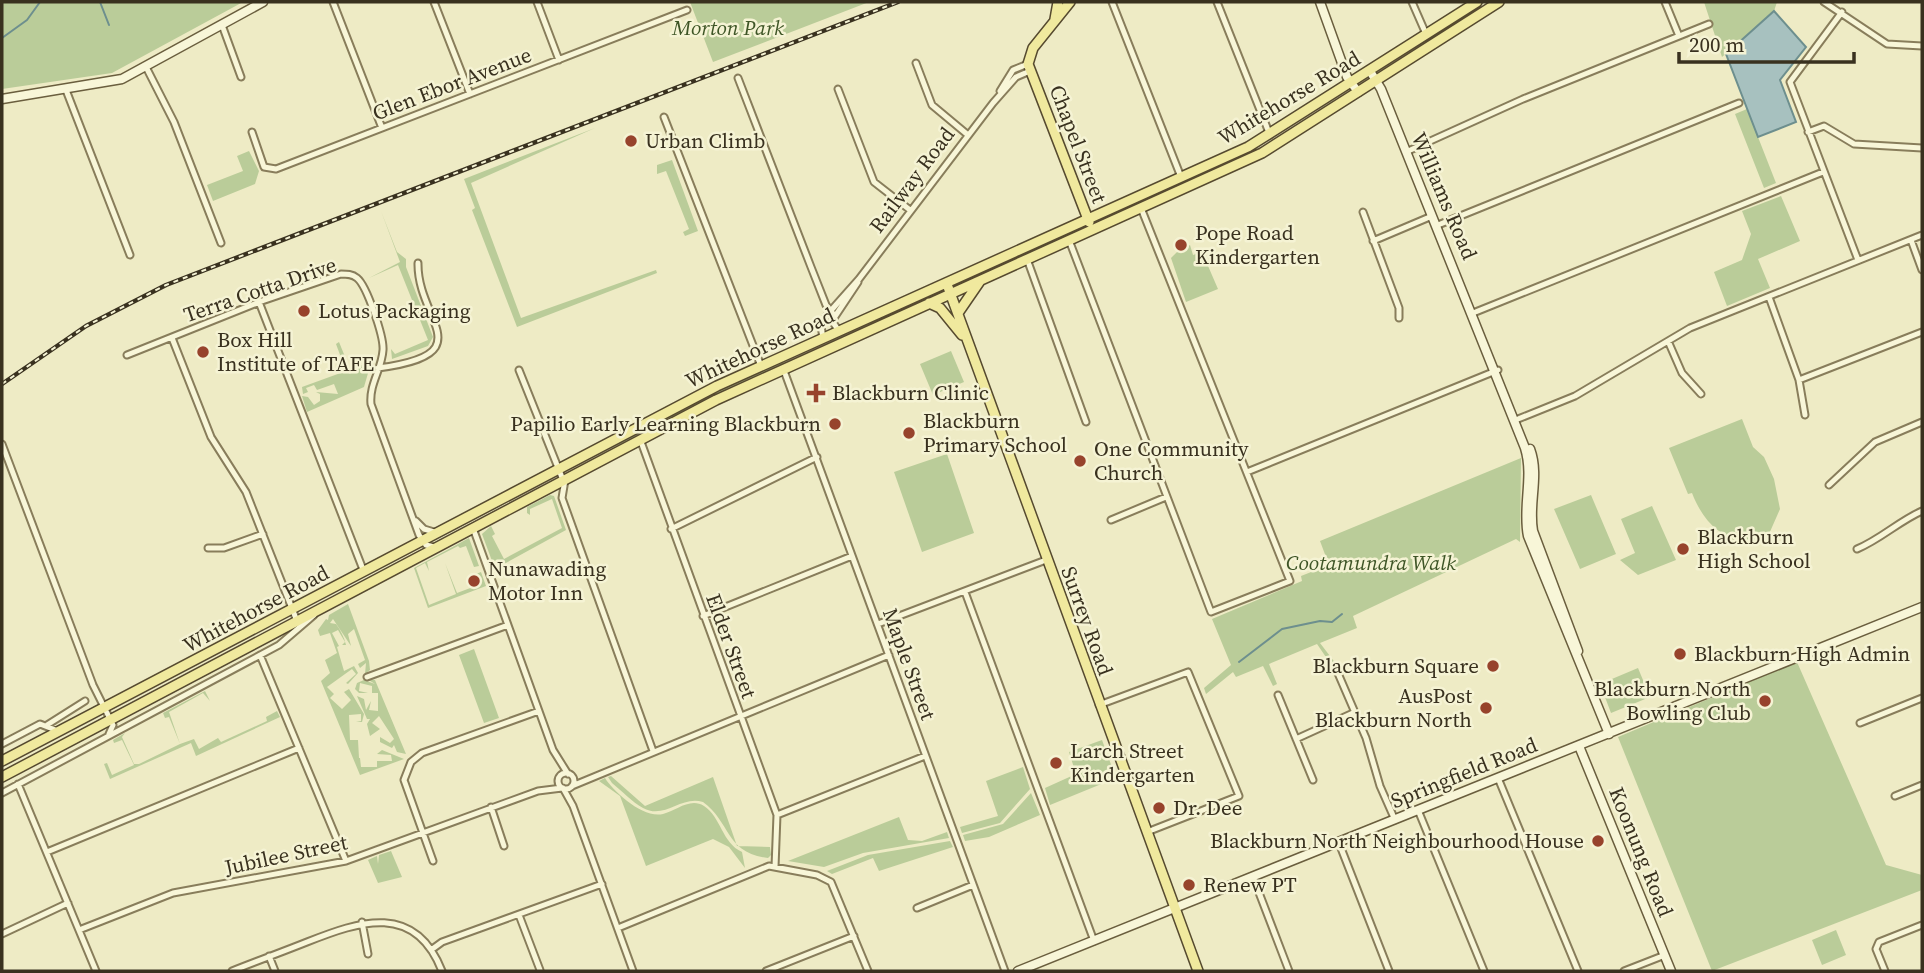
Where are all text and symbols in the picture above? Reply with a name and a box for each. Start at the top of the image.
park label: Morton Park [671,13,784,42]
scale bar [1679,21,1854,65]
text: 200 m [1689,30,1744,59]
street label: Glen Ebor Avenue [368,40,535,127]
street label: Whitehorse Road [1212,44,1366,152]
street label: Chapel Street [1043,81,1114,207]
street label: Railway Road [862,121,961,239]
place label: Urban Climb [645,126,765,155]
street label: Williams Road [1405,128,1484,264]
marker: Urban Climb [623,133,639,149]
place label: Pope Road Kindergarten [1195,218,1320,271]
marker: Pope Road Kindergarten [1173,237,1189,253]
street label: Terra Cotta Drive [180,250,340,329]
place label: Lotus Packaging [318,296,471,325]
street label: Whitehorse Road [680,300,839,395]
marker: Lotus Packaging [296,303,312,319]
place label: Box Hill Institute of TAFE [217,325,374,378]
marker: Box Hill Institute of TAFE [195,344,211,360]
place label: Blackburn Clinic [832,378,989,407]
marker: Blackburn Clinic [806,383,826,403]
place label: Blackburn Primary School [923,406,1067,459]
place label: Papilio Early Learning Blackburn [510,409,821,438]
marker: Papilio Early Learning Blackburn [827,416,843,432]
marker: Blackburn Primary School [901,425,917,441]
place label: One Community Church [1094,434,1249,487]
marker: One Community Church [1072,453,1088,469]
place label: Blackburn High School [1697,522,1810,575]
marker: Blackburn High School [1675,541,1691,557]
park label: Cootamundra Walk [1286,548,1456,577]
place label: Nunawading Motor Inn [488,554,607,607]
street label: Whitehorse Road [178,558,334,659]
street label: Surrey Road [1054,562,1121,679]
marker: Nunawading Motor Inn [466,573,482,589]
street label: Elder Street [699,589,764,702]
street label: Maple Street [876,604,943,724]
place label: Blackburn High Admin [1694,639,1910,668]
marker: Blackburn High Admin [1672,646,1688,662]
place label: Blackburn Square [1312,651,1479,680]
marker: Blackburn Square [1485,658,1501,674]
place label: Blackburn North Bowling Club [1594,674,1751,727]
place label: AusPost Blackburn North [1315,681,1472,734]
marker: Blackburn North Bowling Club [1757,693,1773,709]
marker: AusPost Blackburn North [1478,700,1494,716]
street label: Springfield Road [1386,730,1541,815]
place label: Larch Street Kindergarten [1070,736,1195,789]
marker: Larch Street Kindergarten [1048,755,1064,771]
street label: Koonung Road [1602,783,1681,921]
place label: Dr. Dee [1173,793,1242,822]
marker: Dr. Dee [1151,800,1167,816]
place label: Blackburn North Neighbourhood House [1210,826,1584,855]
street label: Jubilee Street [221,827,350,882]
marker: Blackburn North Neighbourhood House [1590,833,1606,849]
place label: Renew PT [1203,870,1297,899]
marker: Renew PT [1181,877,1197,893]

